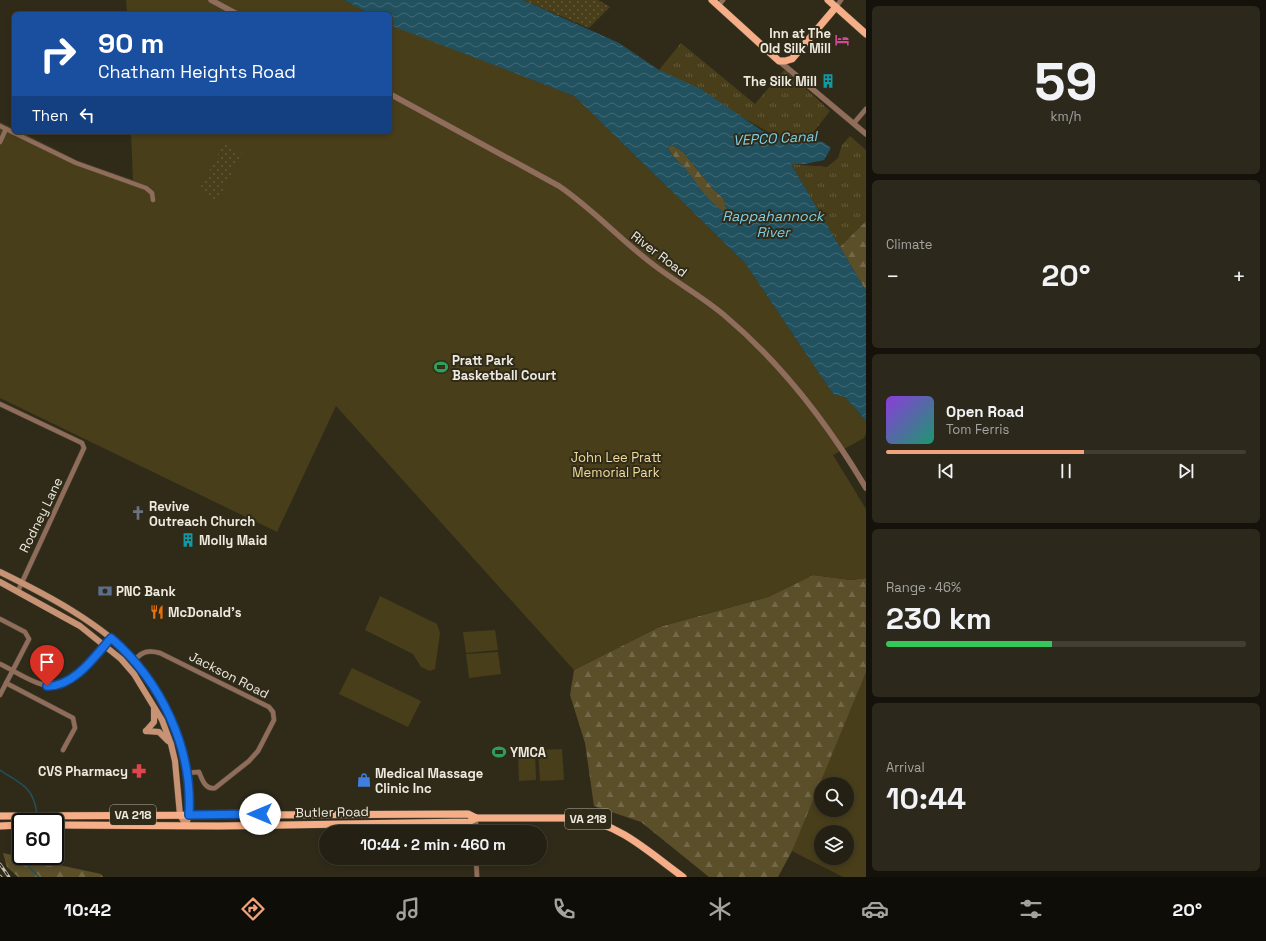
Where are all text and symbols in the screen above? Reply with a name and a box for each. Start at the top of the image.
text: 90 m [98,25,164,61]
place label: Inn at The Old Silk Mill [760,25,831,57]
icon: right [32,28,84,80]
hotel icon: Inn at The Old Silk Mill [834,32,850,48]
text: 59 [1034,49,1098,115]
text: Chatham Heights Road [98,60,296,83]
place label: The Silk Mill [743,73,817,90]
building icon: The Silk Mill [820,73,836,89]
icon: left [76,104,98,126]
text: Then [32,106,68,125]
text: km/h [1051,108,1081,125]
water label: VEPCO Canal [733,127,819,149]
water label: Rappahannock River [722,207,825,241]
street label: River Road [628,227,690,281]
text: Climate [886,236,932,253]
text: 20° [1041,256,1091,295]
text: − [886,262,900,290]
text: + [1232,262,1246,290]
place label: Pratt Park Basketball Court [452,352,557,384]
sports icon: Pratt Park Basketball Court [433,359,449,375]
text: Open Road [946,402,1024,421]
text: Tom Ferris [946,421,1009,438]
park label: John Lee Pratt Memorial Park [571,449,661,481]
icon: previous [935,460,957,482]
icon: pause [1055,460,1077,482]
icon: next [1175,460,1197,482]
street label: Rodney Lane [15,475,67,555]
place label: Revive Outreach Church [149,498,255,530]
church icon: Revive Outreach Church [130,505,146,521]
building icon: Molly Maid [180,532,196,548]
place label: Molly Maid [199,532,267,549]
text: Range · 46% [886,579,961,596]
bank icon: PNC Bank [97,583,113,599]
place label: PNC Bank [116,583,176,600]
text: 230 km [886,599,992,638]
restaurant icon: McDonald's [149,604,165,620]
place label: McDonald's [168,604,242,621]
pin [30,645,64,686]
street label: Jackson Road [186,648,272,702]
icon: arrive [36,651,58,673]
sports icon: YMCA [491,744,507,760]
place label: YMCA [510,744,547,761]
text: Arrival [886,759,925,776]
place label: CVS Pharmacy [38,763,128,780]
pharmacy icon: CVS Pharmacy [131,763,147,779]
place label: Medical Massage Clinic Inc [375,765,483,797]
shop icon: Medical Massage Clinic Inc [356,772,372,788]
map controls [814,777,854,865]
button: search [814,777,854,817]
text: 10:44 [886,779,966,818]
position arrow [239,793,281,835]
street label: Butler Road [295,803,369,821]
road number: VA 218 [110,805,156,825]
road number: VA 218 [565,809,611,829]
speed limit sign: 60 [12,813,64,865]
button: layers [814,825,854,865]
text: 10:44 · 2 min · 460 m [360,835,506,854]
icon: directions [239,895,267,923]
icon: music [394,895,422,923]
icon: phone [550,895,578,923]
icon: climate [706,895,734,923]
icon: car [861,895,889,923]
icon: filters [1017,895,1045,923]
text: 10:42 [64,898,111,921]
text: 20° [1173,898,1202,921]

